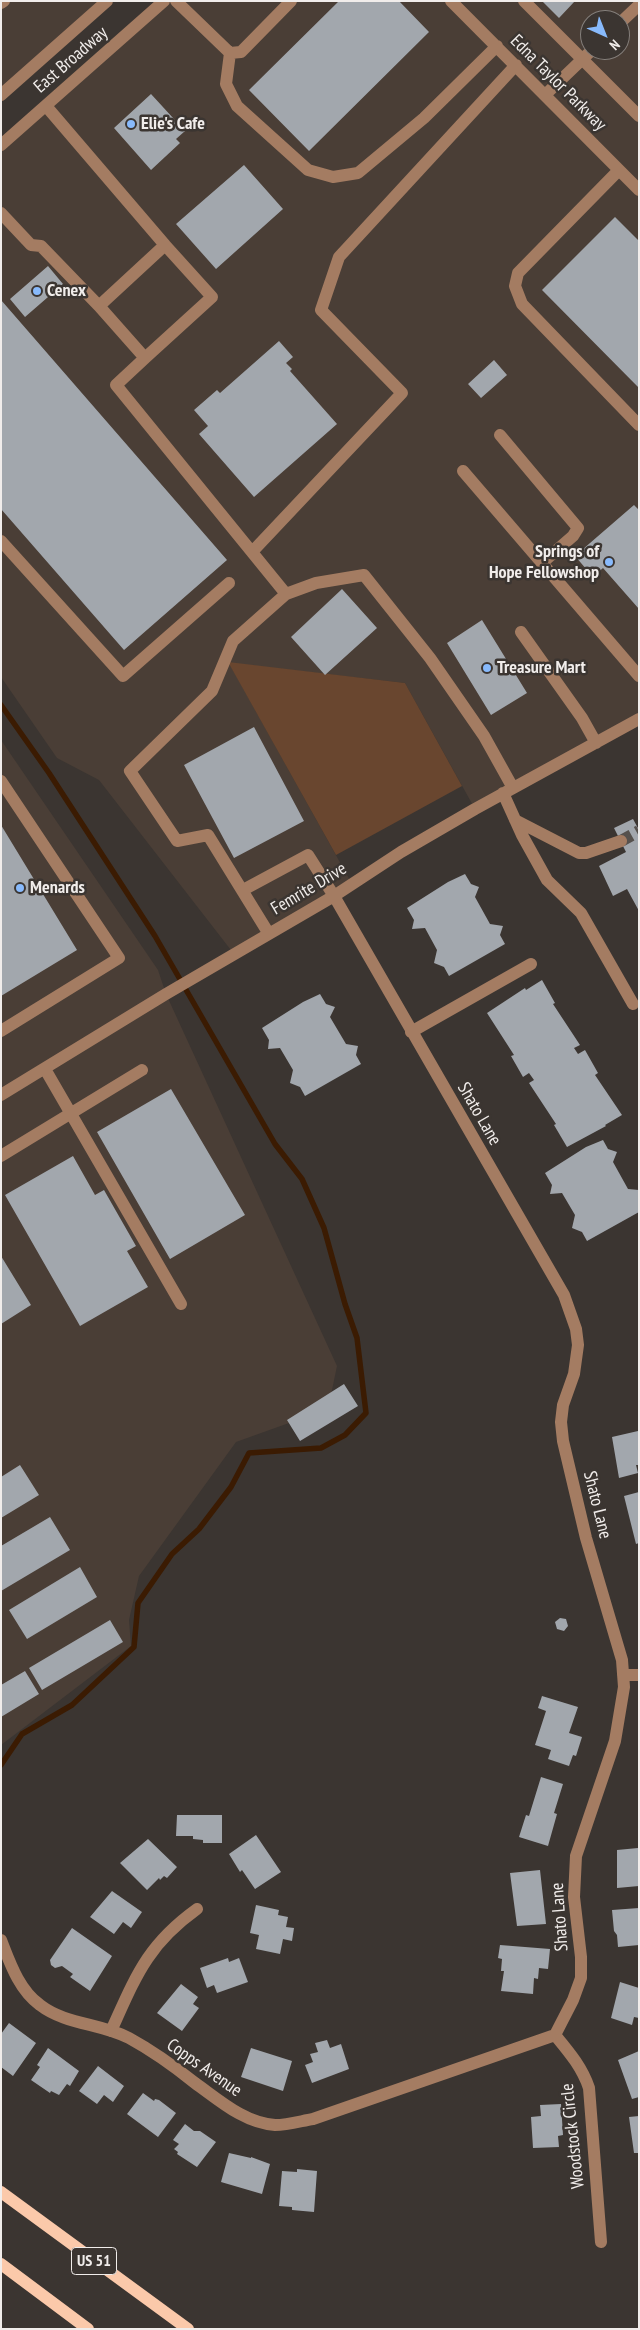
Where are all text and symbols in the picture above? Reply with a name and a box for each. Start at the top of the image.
north arrow [580,10,630,60]
street label: East Broadway [30,22,112,98]
street label: Edna Taylor Parkway [505,30,611,136]
text: N [606,36,624,54]
place label: Elie's Cafe [141,113,205,135]
marker: Elie's Cafe [125,118,137,130]
place label: Cenex [47,280,86,302]
marker: Cenex [31,285,43,297]
place label: Springs of Hope Fellowshop [489,541,599,584]
marker: Springs of Hope Fellowshop [603,556,615,568]
place label: Treasure Mart [497,657,586,679]
marker: Treasure Mart [481,662,493,674]
street label: Femrite Drive [267,858,351,920]
place label: Menards [30,877,85,899]
marker: Menards [14,882,26,894]
street label: Shato Lane [452,1079,506,1149]
street label: Shato Lane [578,1469,616,1541]
street label: Shato Lane [547,1882,573,1952]
street label: Copps Avenue [162,2034,246,2102]
street label: Woodstock Circle [557,2082,589,2190]
road number: US 51 [72,2248,116,2274]

